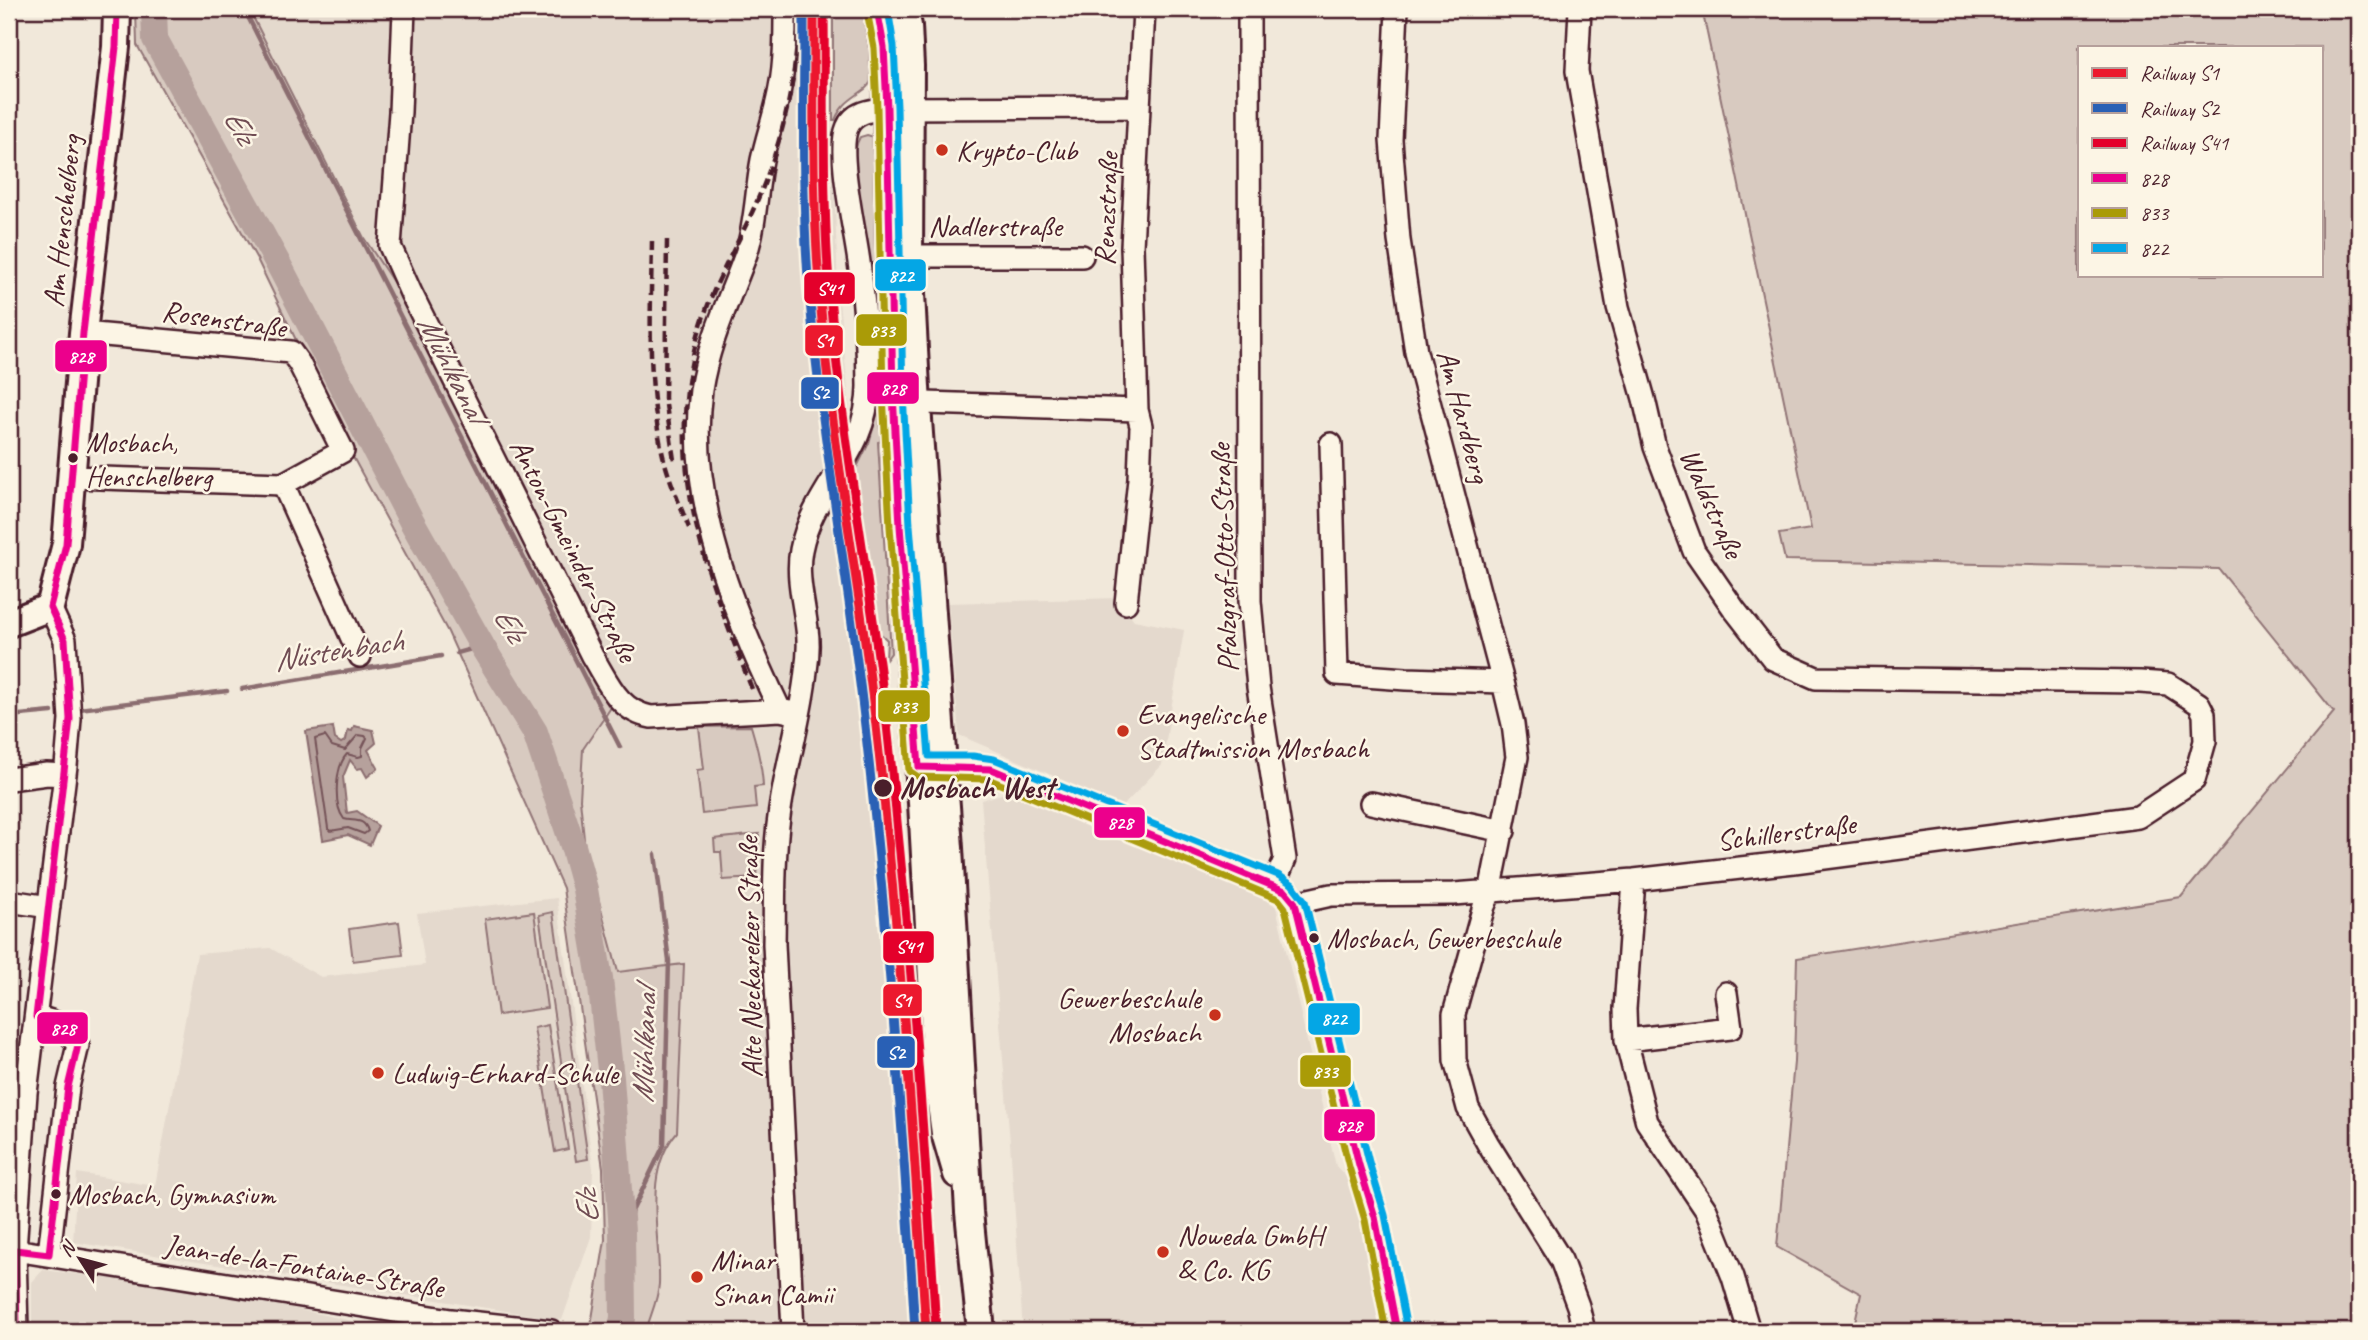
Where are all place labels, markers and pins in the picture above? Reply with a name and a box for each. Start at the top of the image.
place label: Krypto-Club [956,131,1079,169]
marker: Krypto-Club [934,142,950,158]
place label: Mosbach, Henschelberg [86,425,214,494]
marker: Mosbach, Henschelberg [66,451,80,465]
place label: Evangelische Stadtmission Mosbach [1137,695,1370,767]
marker: Evangelische Stadtmission Mosbach [1115,723,1131,739]
place label: Mosbach West [900,769,1059,807]
marker: Mosbach West [872,777,894,799]
place label: Mosbach, Gewerbeschule [1327,921,1562,956]
marker: Mosbach, Gewerbeschule [1307,931,1321,945]
place label: Gewerbeschule Mosbach [1057,979,1203,1051]
marker: Gewerbeschule Mosbach [1207,1007,1223,1023]
place label: Ludwig-Erhard-Schule [392,1054,620,1092]
marker: Ludwig-Erhard-Schule [370,1065,386,1081]
place label: Mosbach, Gymnasium [69,1177,277,1212]
marker: Mosbach, Gymnasium [49,1187,63,1201]
place label: Noweda GmbH & Co. KG [1177,1216,1327,1288]
place label: Minar Sinan Camii [711,1241,836,1313]
marker: Noweda GmbH & Co. KG [1155,1244,1171,1260]
marker: Minar Sinan Camii [689,1269,705,1285]

